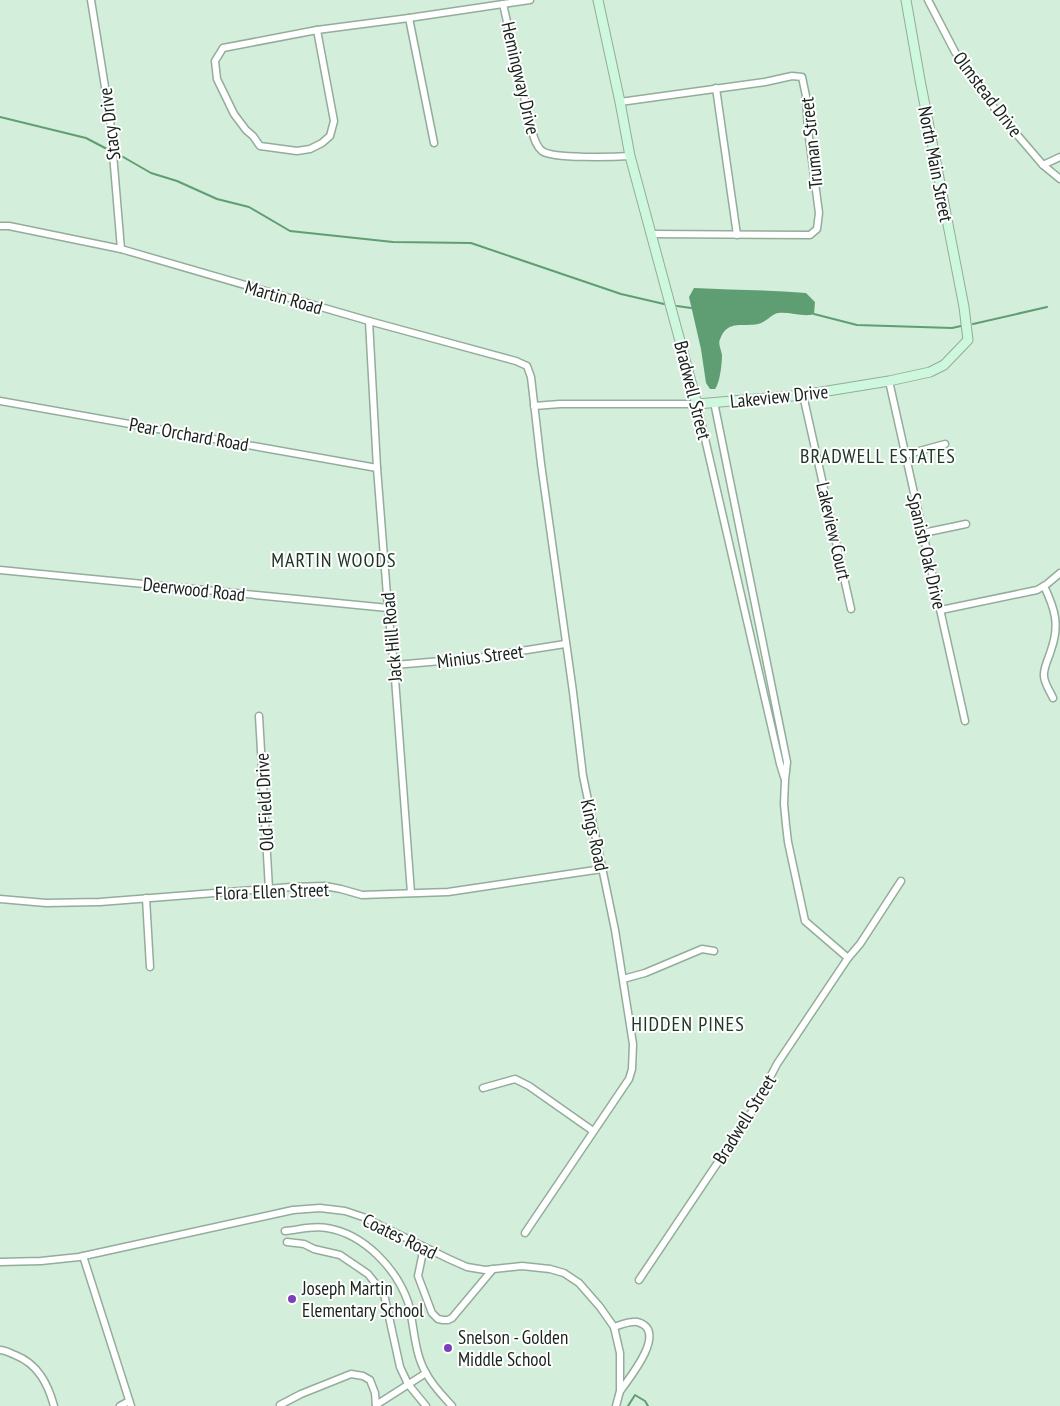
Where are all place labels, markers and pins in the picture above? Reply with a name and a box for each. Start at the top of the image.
place label: Joseph Martin Elementary School [301,1276,424,1322]
marker: Joseph Martin Elementary School [286,1293,298,1305]
place label: Snelson - Golden Middle School [458,1325,568,1371]
marker: Snelson - Golden Middle School [442,1342,454,1354]

